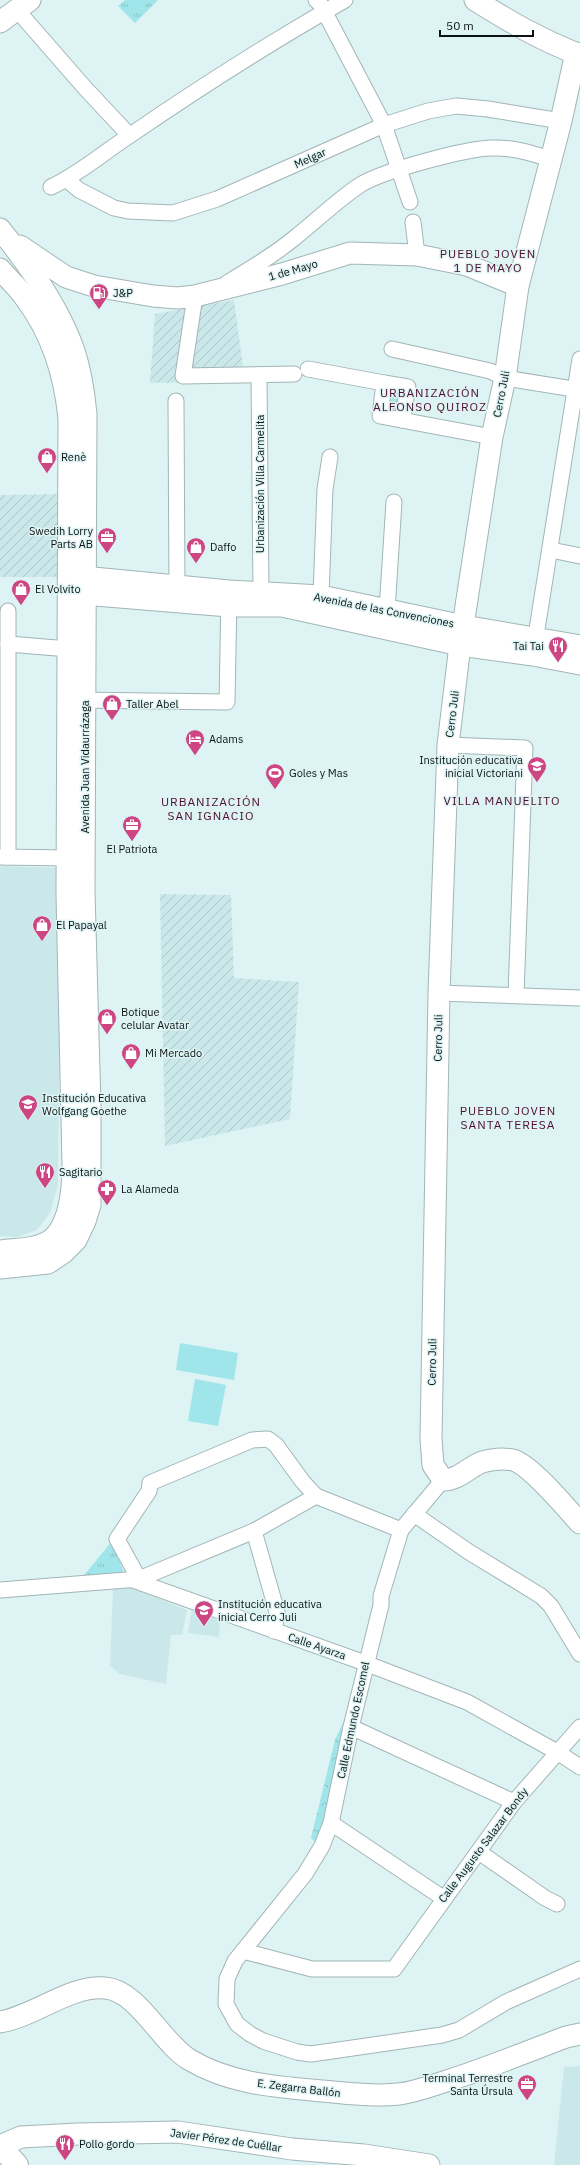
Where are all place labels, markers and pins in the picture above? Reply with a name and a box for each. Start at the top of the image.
fuel station icon: J&P [88,282,110,310]
place label: J&P [113,286,133,300]
shop icon: Renè [36,446,58,474]
place label: Renè [61,450,86,464]
place label: Swedih Lorry Parts AB [29,524,94,551]
office icon: Swedih Lorry Parts AB [96,526,118,554]
shop icon: Daffo [185,536,207,564]
place label: Daffo [210,540,237,554]
shop icon: El Volvito [10,578,32,606]
place label: El Volvito [35,582,81,596]
restaurant icon: Tai Tai [547,635,569,663]
place label: Tai Tai [513,639,544,653]
shop icon: Taller Abel [101,693,123,721]
place label: Taller Abel [126,697,178,711]
hotel icon: Adams [184,728,206,756]
place label: Adams [209,732,243,746]
place label: Institución educativa inicial Victoriani [419,753,523,780]
school or university icon: Institución educativa inicial Victoriani [526,755,548,783]
sports icon: Goles y Mas [264,762,286,790]
place label: Goles y Mas [289,766,348,780]
office icon: El Patriota [121,814,143,842]
place label: El Patriota [107,842,158,856]
shop icon: El Papayal [31,914,53,942]
place label: El Papayal [56,918,107,932]
place label: Botique celular Avatar [121,1005,189,1032]
shop icon: Botique celular Avatar [96,1007,118,1035]
shop icon: Mi Mercado [120,1042,142,1070]
place label: Mi Mercado [145,1046,202,1060]
place label: Institución Educativa Wolfgang Goethe [42,1091,146,1118]
school or university icon: Institución Educativa Wolfgang Goethe [17,1093,39,1121]
restaurant icon: Sagitario [34,1161,56,1189]
place label: Sagitario [59,1165,103,1179]
pharmacy icon: La Alameda [96,1178,118,1206]
place label: La Alameda [121,1182,179,1196]
place label: Institución educativa inicial Cerro Juli [218,1597,322,1624]
school or university icon: Institución educativa inicial Cerro Juli [193,1599,215,1627]
place label: Terminal Terrestre Santa Úrsula [422,2071,513,2098]
office icon: Terminal Terrestre Santa Úrsula [516,2073,538,2101]
restaurant icon: Pollo gordo [54,2133,76,2161]
place label: Pollo gordo [79,2137,135,2151]

